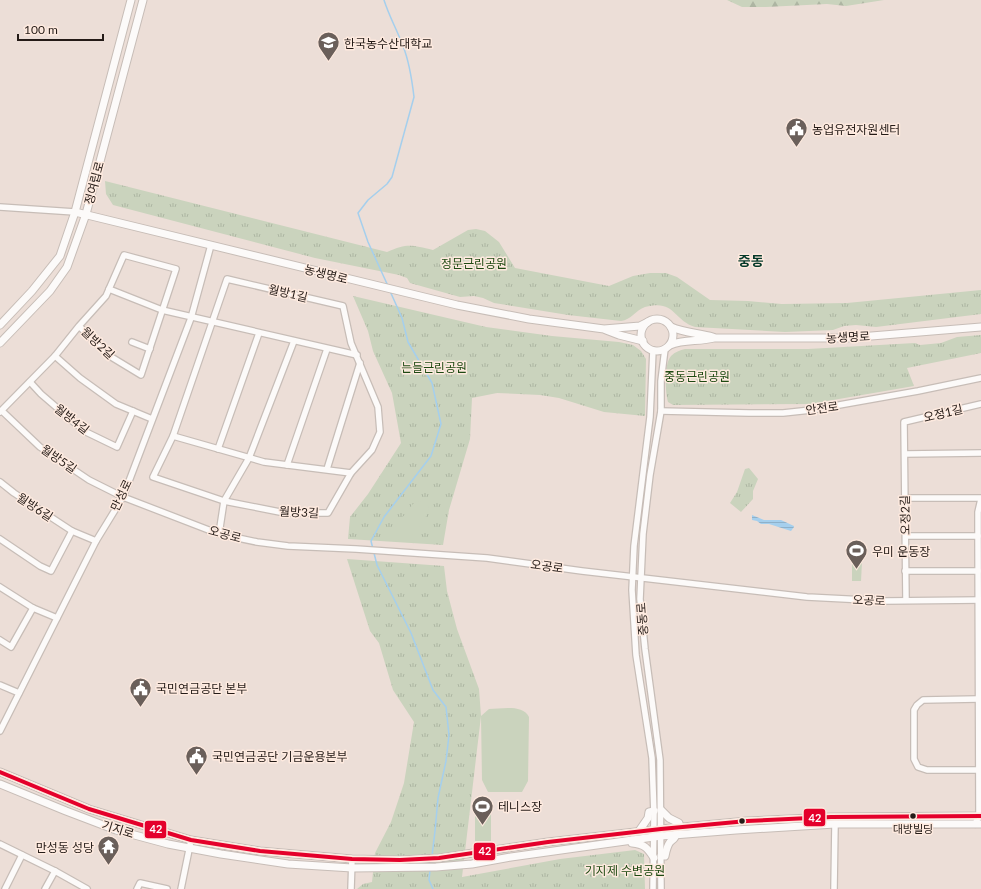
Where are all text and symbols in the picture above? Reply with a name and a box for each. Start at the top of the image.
scale bar [18,16,103,42]
text: 100 m [24,22,58,37]
school or university icon: 한국농수산대학교 [315,30,341,63]
place label: 한국농수산대학교 [344,36,432,51]
public building icon: 농업유전자원센터 [784,116,810,149]
place label: 농업유전자원센터 [812,122,900,137]
street label: 정여립로 [81,160,107,206]
district label: 중동 [738,252,764,269]
park label: 정문근린공원 [441,256,507,271]
street label: 농생명로 [303,261,349,287]
street label: 월방1길 [267,281,309,305]
street label: 월방2길 [78,324,118,362]
street label: 농생명로 [826,328,870,346]
park label: 는들근린공원 [401,360,467,375]
park label: 중동근린공원 [664,369,730,384]
street label: 안전로 [805,398,839,418]
street label: 월방4길 [52,401,92,437]
street label: 오정1길 [922,401,964,425]
street label: 월방5길 [38,441,80,477]
street label: 만성로 [107,477,135,513]
street label: 월방6길 [14,490,56,524]
street label: 오정2길 [897,495,913,535]
street label: 월방3길 [279,503,319,521]
street label: 오공로 [207,522,243,546]
sports icon: 우미 운동장 [844,538,870,571]
place label: 우미 운동장 [872,544,930,559]
street label: 오공로 [530,556,564,576]
street label: 오공로 [852,592,886,608]
street label: 중동로 [633,602,651,636]
public building icon: 국민연금공단 본부 [128,675,154,708]
place label: 국민연금공단 본부 [156,681,247,696]
public building icon: 국민연금공단 기금운용본부 [184,743,210,776]
place label: 국민연금공단 기금운용본부 [212,749,348,764]
sports icon: 테니스장 [470,793,496,826]
place label: 테니스장 [498,799,542,814]
line badge: 42 [803,808,826,827]
text: 42 [809,811,821,824]
marker: 대방빌딩 [908,811,918,821]
unlabelled marker [737,816,747,826]
street label: 기지로 [100,817,136,841]
line badge: 42 [144,820,167,839]
text: 42 [150,822,162,835]
place label: 대방빌딩 [893,822,933,835]
temple icon: 만성동 성당 [96,834,122,867]
place label: 만성동 성당 [36,840,94,855]
line badge: 42 [473,842,496,861]
text: 42 [479,844,491,857]
park label: 기지제 수변공원 [585,863,665,878]

